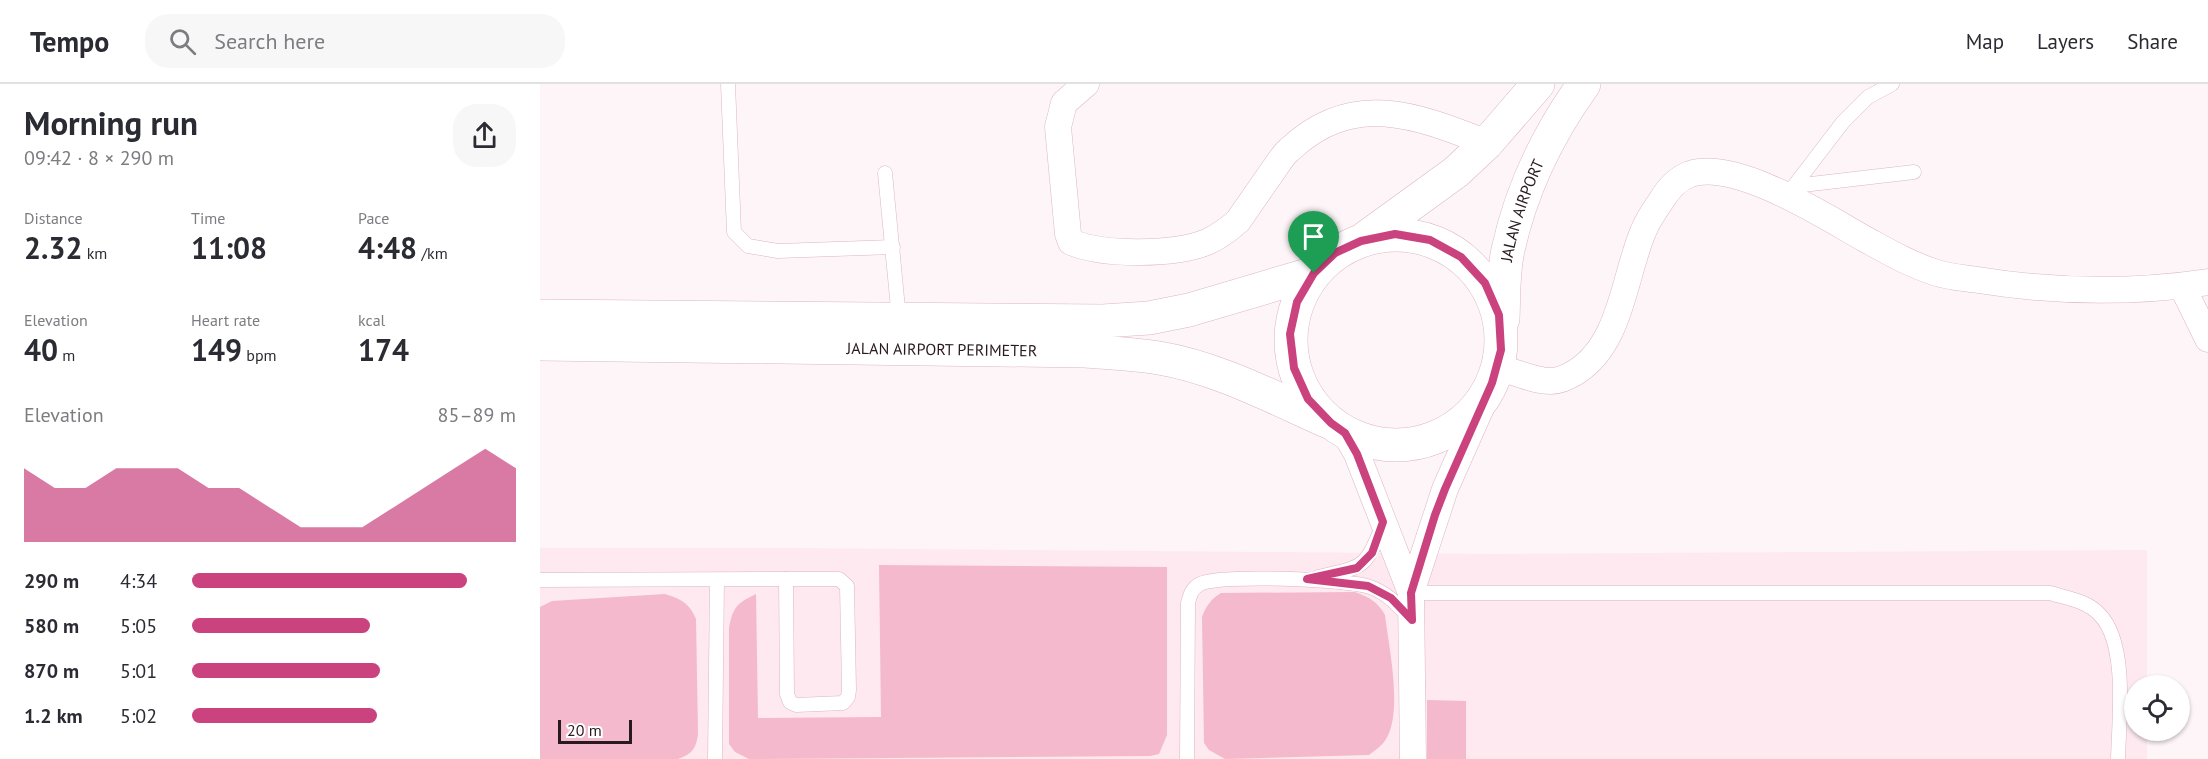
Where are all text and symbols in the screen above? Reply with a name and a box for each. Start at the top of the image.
search box [145,14,565,68]
text: Tempo [30,23,109,60]
icon: search [166,25,199,58]
text: Search here [214,27,325,55]
text: Map [1966,28,2004,55]
text: Layers [2037,28,2094,55]
text: Share [2127,28,2178,55]
text: Morning run [24,101,198,144]
button: share [453,104,516,167]
text: 09:42 · 8 × 290 m [24,145,174,171]
street label: JALAN AIRPORT [1496,156,1548,264]
text: Distance [24,208,83,228]
text: Time [191,208,225,228]
text: Pace [358,208,389,228]
pin [1288,211,1339,273]
icon: arrive [1297,220,1330,253]
text: 2.32 [24,228,82,267]
text: 11:08 [191,228,267,267]
text: 4:48 [358,228,417,267]
text: km [82,243,107,263]
text: /km [417,243,448,263]
text: Elevation [24,310,88,330]
text: Heart rate [191,310,260,330]
text: kcal [358,310,385,330]
text: 40 [24,330,58,369]
text: 149 [191,330,242,369]
text: 174 [358,330,409,369]
street label: JALAN AIRPORT PERIMETER [846,338,1037,360]
text: m [58,345,75,365]
text: bpm [242,345,277,365]
text: Elevation [24,402,104,428]
text: 85–89 m [438,402,516,428]
text: 290 m [24,568,79,594]
text: 4:34 [120,568,157,594]
text: 580 m [24,613,79,639]
text: 5:05 [120,613,157,639]
text: 870 m [24,658,79,684]
text: 5:01 [120,658,157,684]
map controls [2124,675,2190,741]
button: locate [2124,675,2190,741]
text: 1.2 km [24,703,83,729]
text: 5:02 [120,703,157,729]
scale bar [558,717,632,744]
text: 20 m [567,720,602,740]

